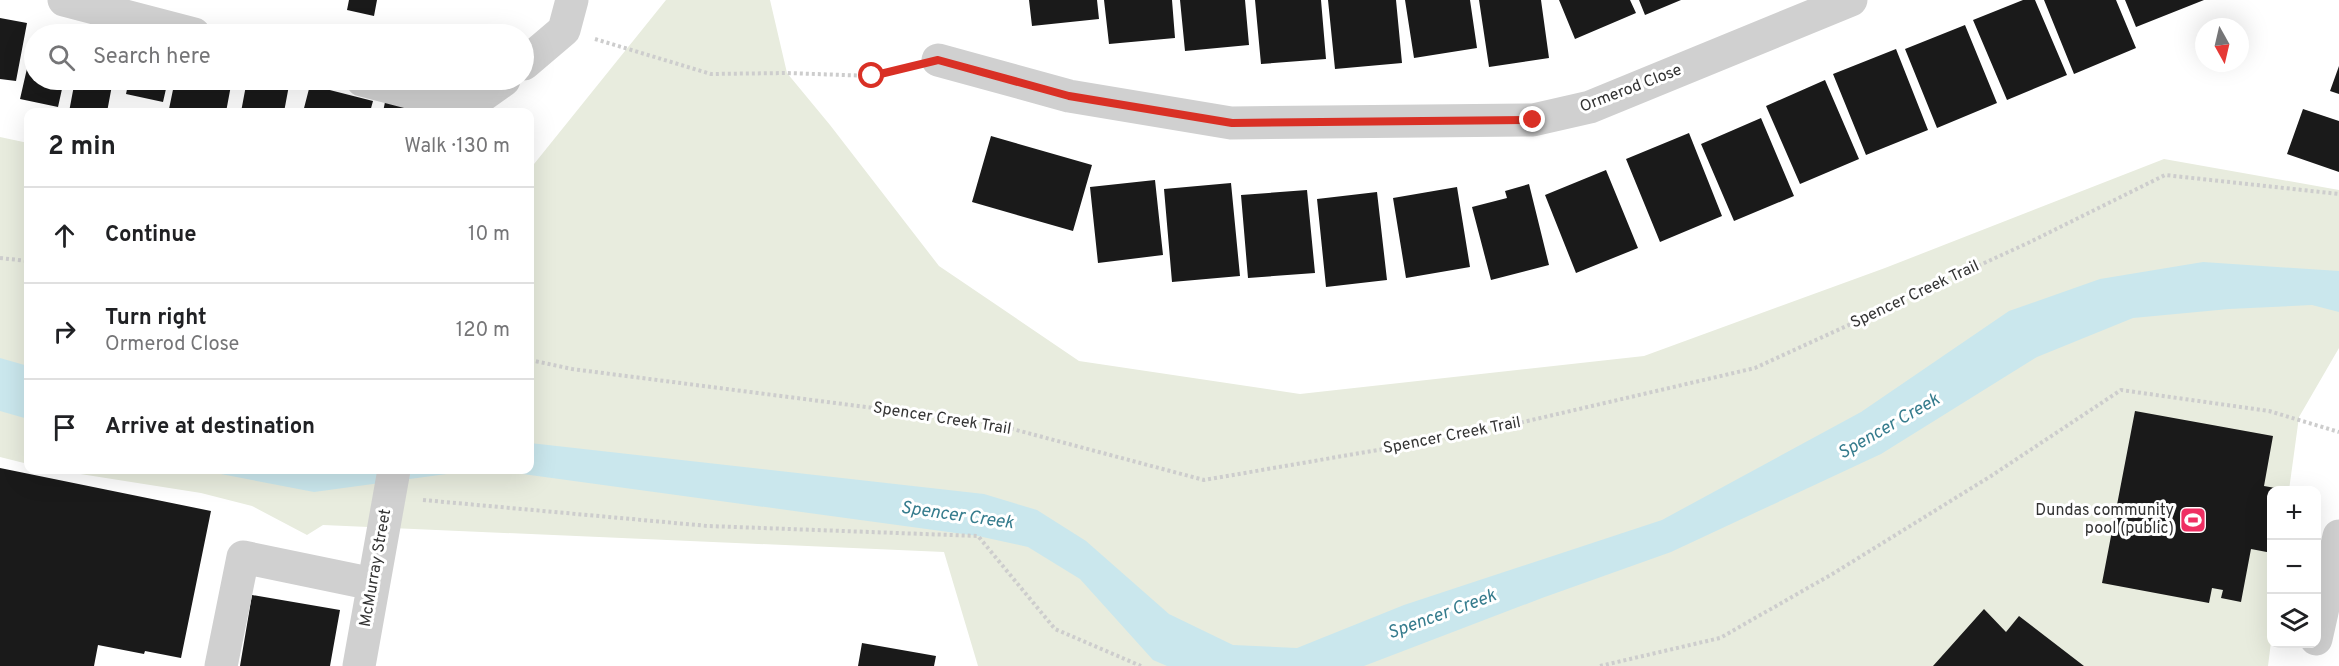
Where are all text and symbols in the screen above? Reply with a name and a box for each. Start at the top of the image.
north arrow [2195,18,2249,72]
search box [24,24,534,90]
icon: search [45,41,78,74]
text: Search here [93,44,211,71]
street label: Ormerod Close [1577,60,1685,118]
route start [858,62,884,88]
route end [1519,106,1545,132]
text: 2 min [48,131,116,164]
text: Walk · 130 m [404,134,510,160]
icon: ahead [48,219,81,252]
text: Continue [105,222,196,249]
text: 10 m [468,222,510,248]
street label: Spencer Creek Trail [1848,256,1982,334]
text: Turn right [105,305,207,332]
icon: right [48,315,81,348]
text: 120 m [456,318,510,344]
text: Ormerod Close [105,332,239,358]
water label: Spencer Creek [1834,388,1945,465]
street label: Spencer Creek Trail [872,398,1012,440]
icon: arrive [48,411,81,444]
street label: Spencer Creek Trail [1382,413,1522,459]
text: Arrive at destination [105,414,315,441]
map controls [2267,486,2321,648]
button: + [2267,486,2321,540]
water label: Spencer Creek [899,497,1016,535]
place label: Dundas community pool (public) [2035,501,2174,539]
sports icon: Dundas community pool (public) [2178,505,2208,535]
street label: McMurray Street [356,507,396,629]
button: − [2267,540,2321,594]
water label: Spencer Creek [1385,584,1500,645]
button: layers [2267,594,2321,648]

